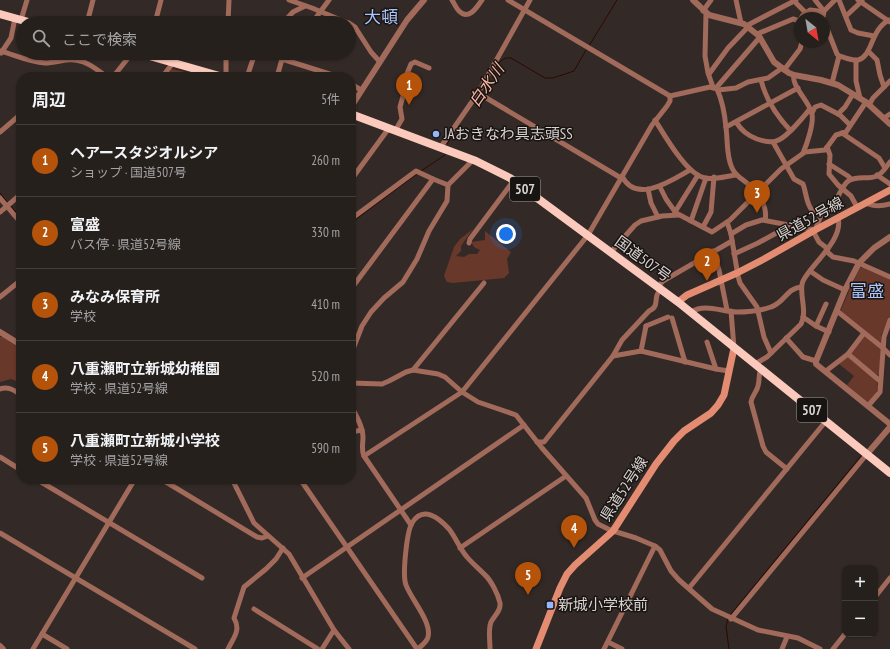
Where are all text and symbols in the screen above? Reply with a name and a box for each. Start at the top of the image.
district label: 大頓 [364,6,398,28]
north arrow [794,12,830,48]
search box [16,16,356,60]
icon: search [30,27,52,49]
text: ここで検索 [62,30,137,49]
water label: 白水川 [464,58,509,110]
pin: 1 [396,72,422,105]
text: 周辺 [32,89,66,111]
text: 5件 [321,91,340,108]
place label: JAおきなわ具志頭SS [443,124,573,143]
marker: JAおきなわ具志頭SS [431,129,441,139]
text: ヘアースタジオルシア [70,143,218,162]
text: 1 [42,152,48,169]
text: 260 m [311,152,340,169]
text: ショップ · 国道507号 [70,164,187,181]
road number: 507 [510,177,540,201]
pin: 3 [744,180,770,213]
street label: 県道52号線 [773,192,847,245]
text: 富盛 [70,215,100,234]
text: 2 [42,224,48,241]
text: 330 m [311,224,340,241]
your location [496,224,516,244]
street label: 国道507号 [611,232,675,285]
text: バス停 · 県道52号線 [70,236,181,253]
pin: 2 [694,248,720,281]
district label: 富盛 [850,280,884,302]
text: みなみ保育所 [70,287,160,306]
text: 3 [42,296,48,313]
text: 410 m [311,296,340,313]
text: 学校 [70,308,96,325]
text: 八重瀬町立新城幼稚園 [70,359,220,378]
text: 4 [42,368,48,385]
text: 520 m [311,368,340,385]
text: 学校 · 県道52号線 [70,380,168,397]
road number: 507 [797,398,827,422]
text: 八重瀬町立新城小学校 [70,431,220,450]
text: 5 [42,440,48,457]
text: 590 m [311,440,340,457]
text: 学校 · 県道52号線 [70,452,168,469]
street label: 県道52号線 [596,453,652,525]
pin: 4 [561,515,587,548]
pin: 5 [515,562,541,595]
map controls [842,565,878,637]
button: + [842,565,878,601]
place label: 新城小学校前 [558,595,648,614]
marker: 新城小学校前 [545,600,555,610]
button: − [842,601,878,637]

